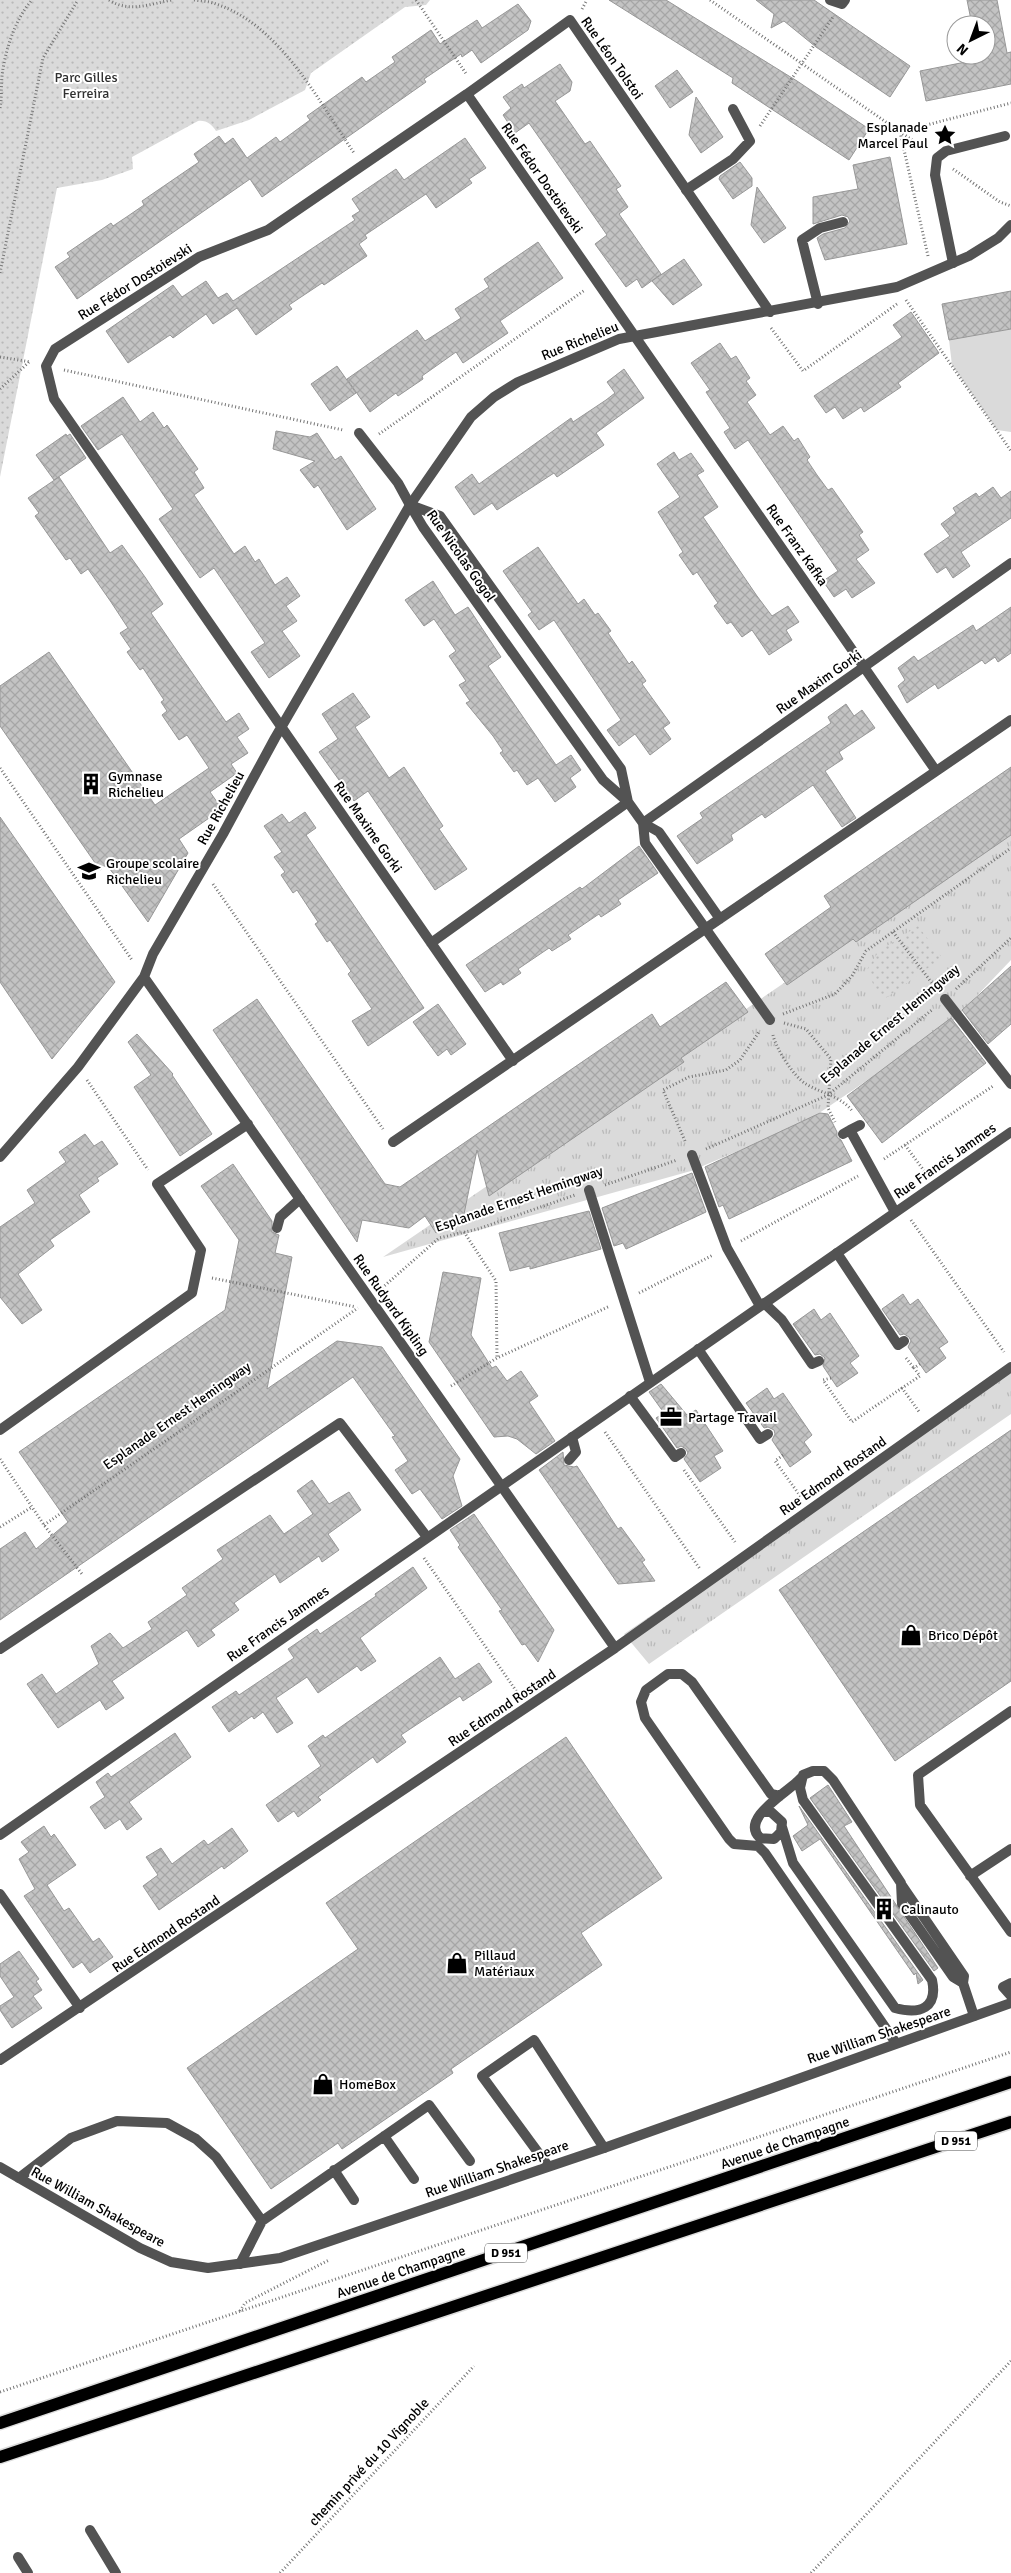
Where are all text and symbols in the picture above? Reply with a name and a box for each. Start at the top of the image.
street label: Rue Léon Tolstoi [577,13,647,103]
north arrow [946,15,996,65]
text: N [953,40,972,59]
park label: Parc Gilles Ferreira [54,69,118,102]
street label: Rue Fédor Dostoievski [497,119,587,237]
place label: Esplanade Marcel Paul [857,119,928,152]
place icon: Esplanade Marcel Paul [932,122,958,148]
street label: Rue Fédor Dostoievski [75,240,195,324]
street label: Rue Richelieu [539,318,621,364]
street label: Rue Franz Kafka [762,501,832,589]
street label: Rue Nicolas Gogol [423,507,499,605]
street label: Rue Maxim Gorki [773,646,865,718]
place label: Gymnase Richelieu [108,768,164,801]
street label: Rue Richelieu [194,768,248,848]
building icon: Gymnase Richelieu [78,771,104,797]
street label: Rue Maxime Gorki [330,778,406,876]
place label: Groupe scolaire Richelieu [106,855,199,888]
school or university icon: Groupe scolaire Richelieu [76,858,102,884]
street label: Esplanade Ernest Hemingway [817,960,963,1087]
street label: Rue Francis Jammes [891,1119,999,1203]
street label: Esplanade Ernest Hemingway [433,1162,606,1236]
street label: Rue Rudyard Kipling [350,1251,432,1359]
street label: Esplanade Ernest Hemingway [100,1358,255,1474]
office icon: Partage Travail [658,1404,684,1430]
place label: Partage Travail [688,1409,777,1426]
street label: Rue Edmond Rostand [776,1433,890,1519]
street label: Rue Francis Jammes [224,1582,332,1666]
shop icon: Brico Dépôt [898,1622,924,1648]
place label: Brico Dépôt [928,1627,998,1644]
street label: Rue Edmond Rostand [445,1666,559,1750]
street label: Rue Edmond Rostand [109,1892,223,1976]
building icon: Calinauto [871,1896,897,1922]
place label: Calinauto [901,1901,959,1918]
place label: Pillaud Matériaux [474,1947,535,1980]
shop icon: Pillaud Matériaux [444,1950,470,1976]
street label: Rue William Shakespeare [805,2002,953,2068]
shop icon: HomeBox [310,2071,336,2097]
place label: HomeBox [339,2076,396,2093]
street label: Avenue de Champagne [718,2113,852,2173]
road number: D 951 [935,2132,977,2150]
street label: Rue William Shakespeare [423,2136,571,2202]
street label: Rue William Shakespeare [28,2163,168,2251]
street label: Avenue de Champagne [334,2242,468,2302]
road number: D 951 [485,2244,527,2262]
street label: chemin privé du 10 Vignoble [305,2395,433,2529]

